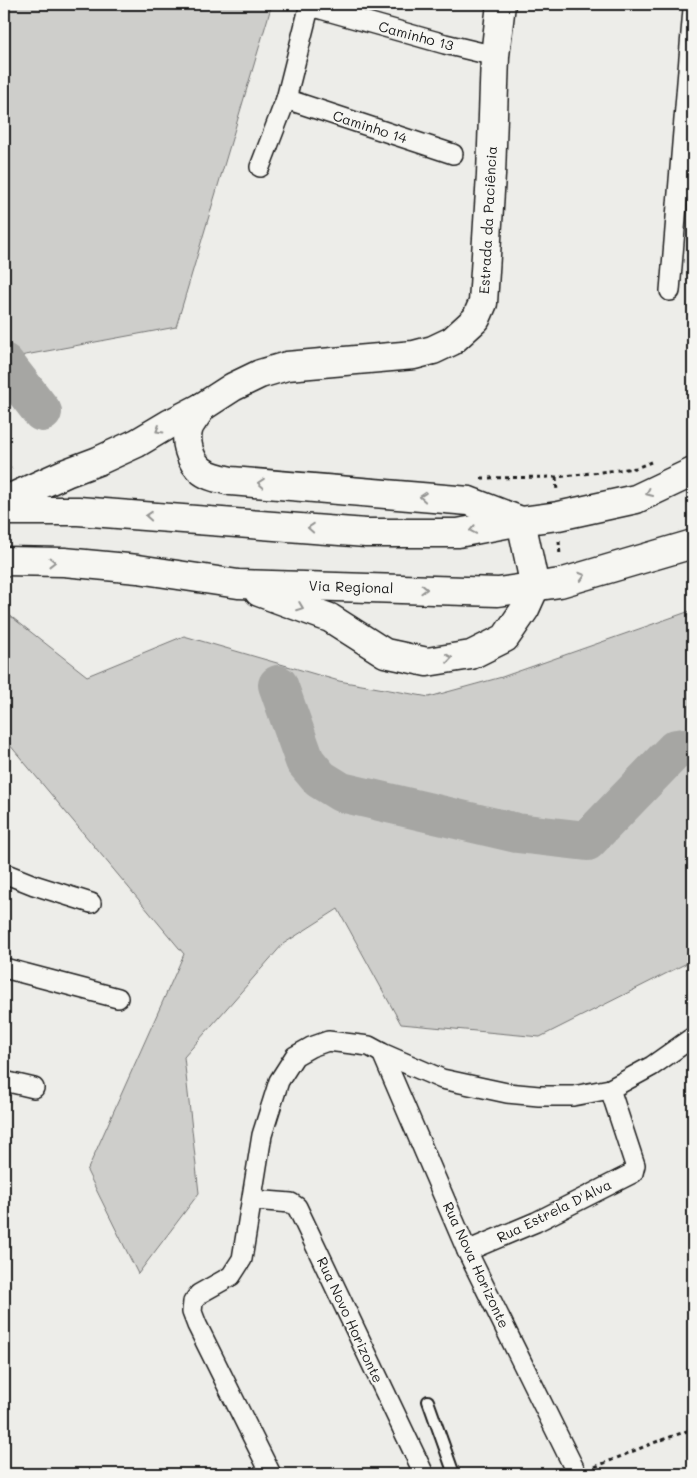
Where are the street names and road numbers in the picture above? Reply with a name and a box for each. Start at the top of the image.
street label: Caminho 13 [376,16,456,55]
street label: Caminho 14 [331,106,410,148]
street label: Estrada da Paciência [474,145,501,295]
street label: Via Regional [308,576,394,597]
street label: Rua Estrela D'Alva [493,1175,614,1247]
street label: Rua Nova Horizonte [439,1199,514,1331]
street label: Rua Novo Horizonte [313,1254,388,1386]

